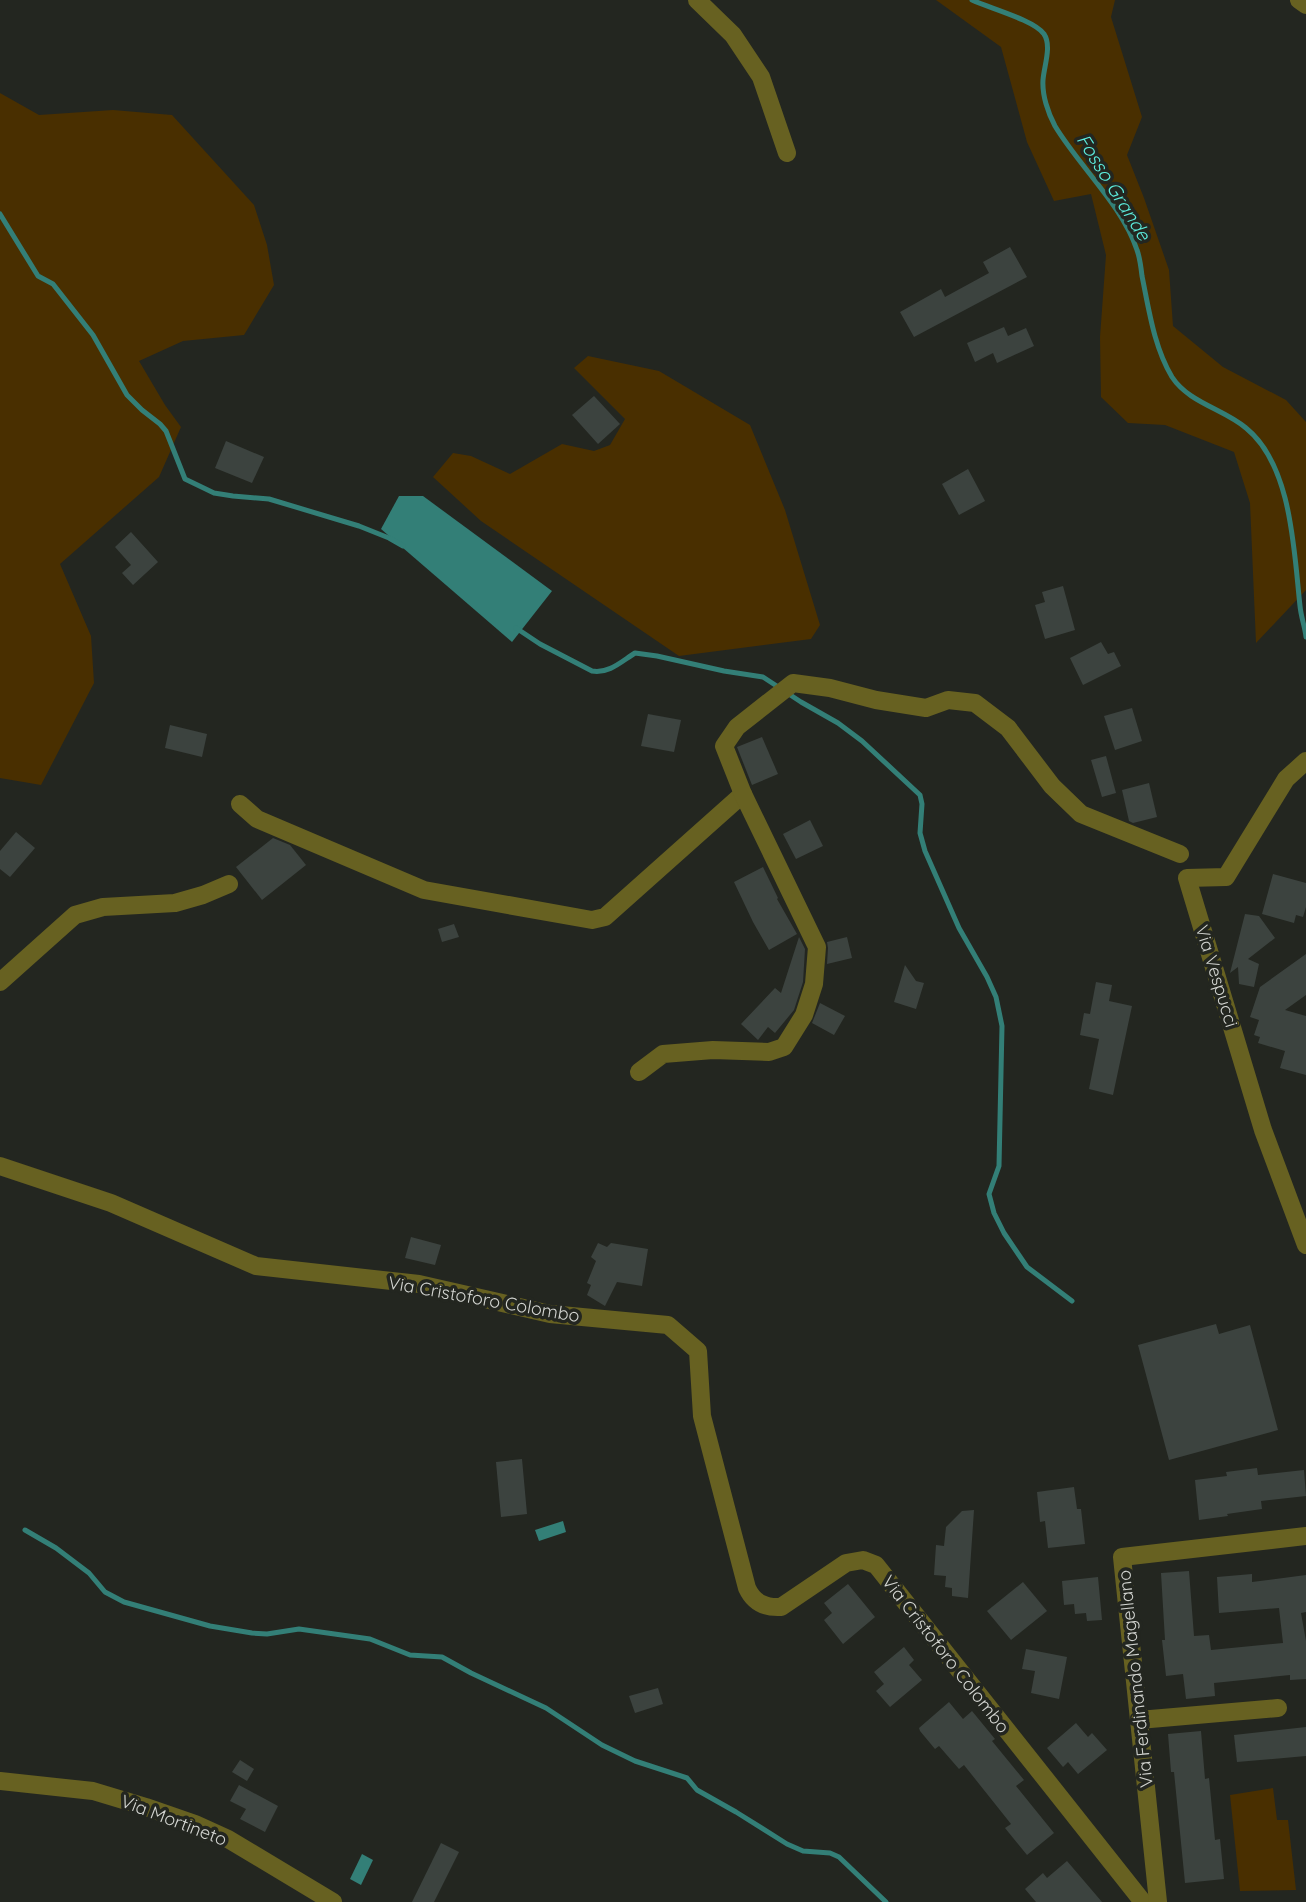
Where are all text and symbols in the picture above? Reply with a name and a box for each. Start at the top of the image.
water label: Fosso Grande [1072,129,1157,246]
street label: Via Vespucci [1191,922,1243,1030]
street label: Via Cristoforo Colombo [386,1271,582,1327]
street label: Via Ferdinando Magellano [1112,1569,1158,1789]
street label: Via Cristoforo Colombo [877,1570,1015,1738]
street label: Via Mortineto [118,1789,230,1851]

